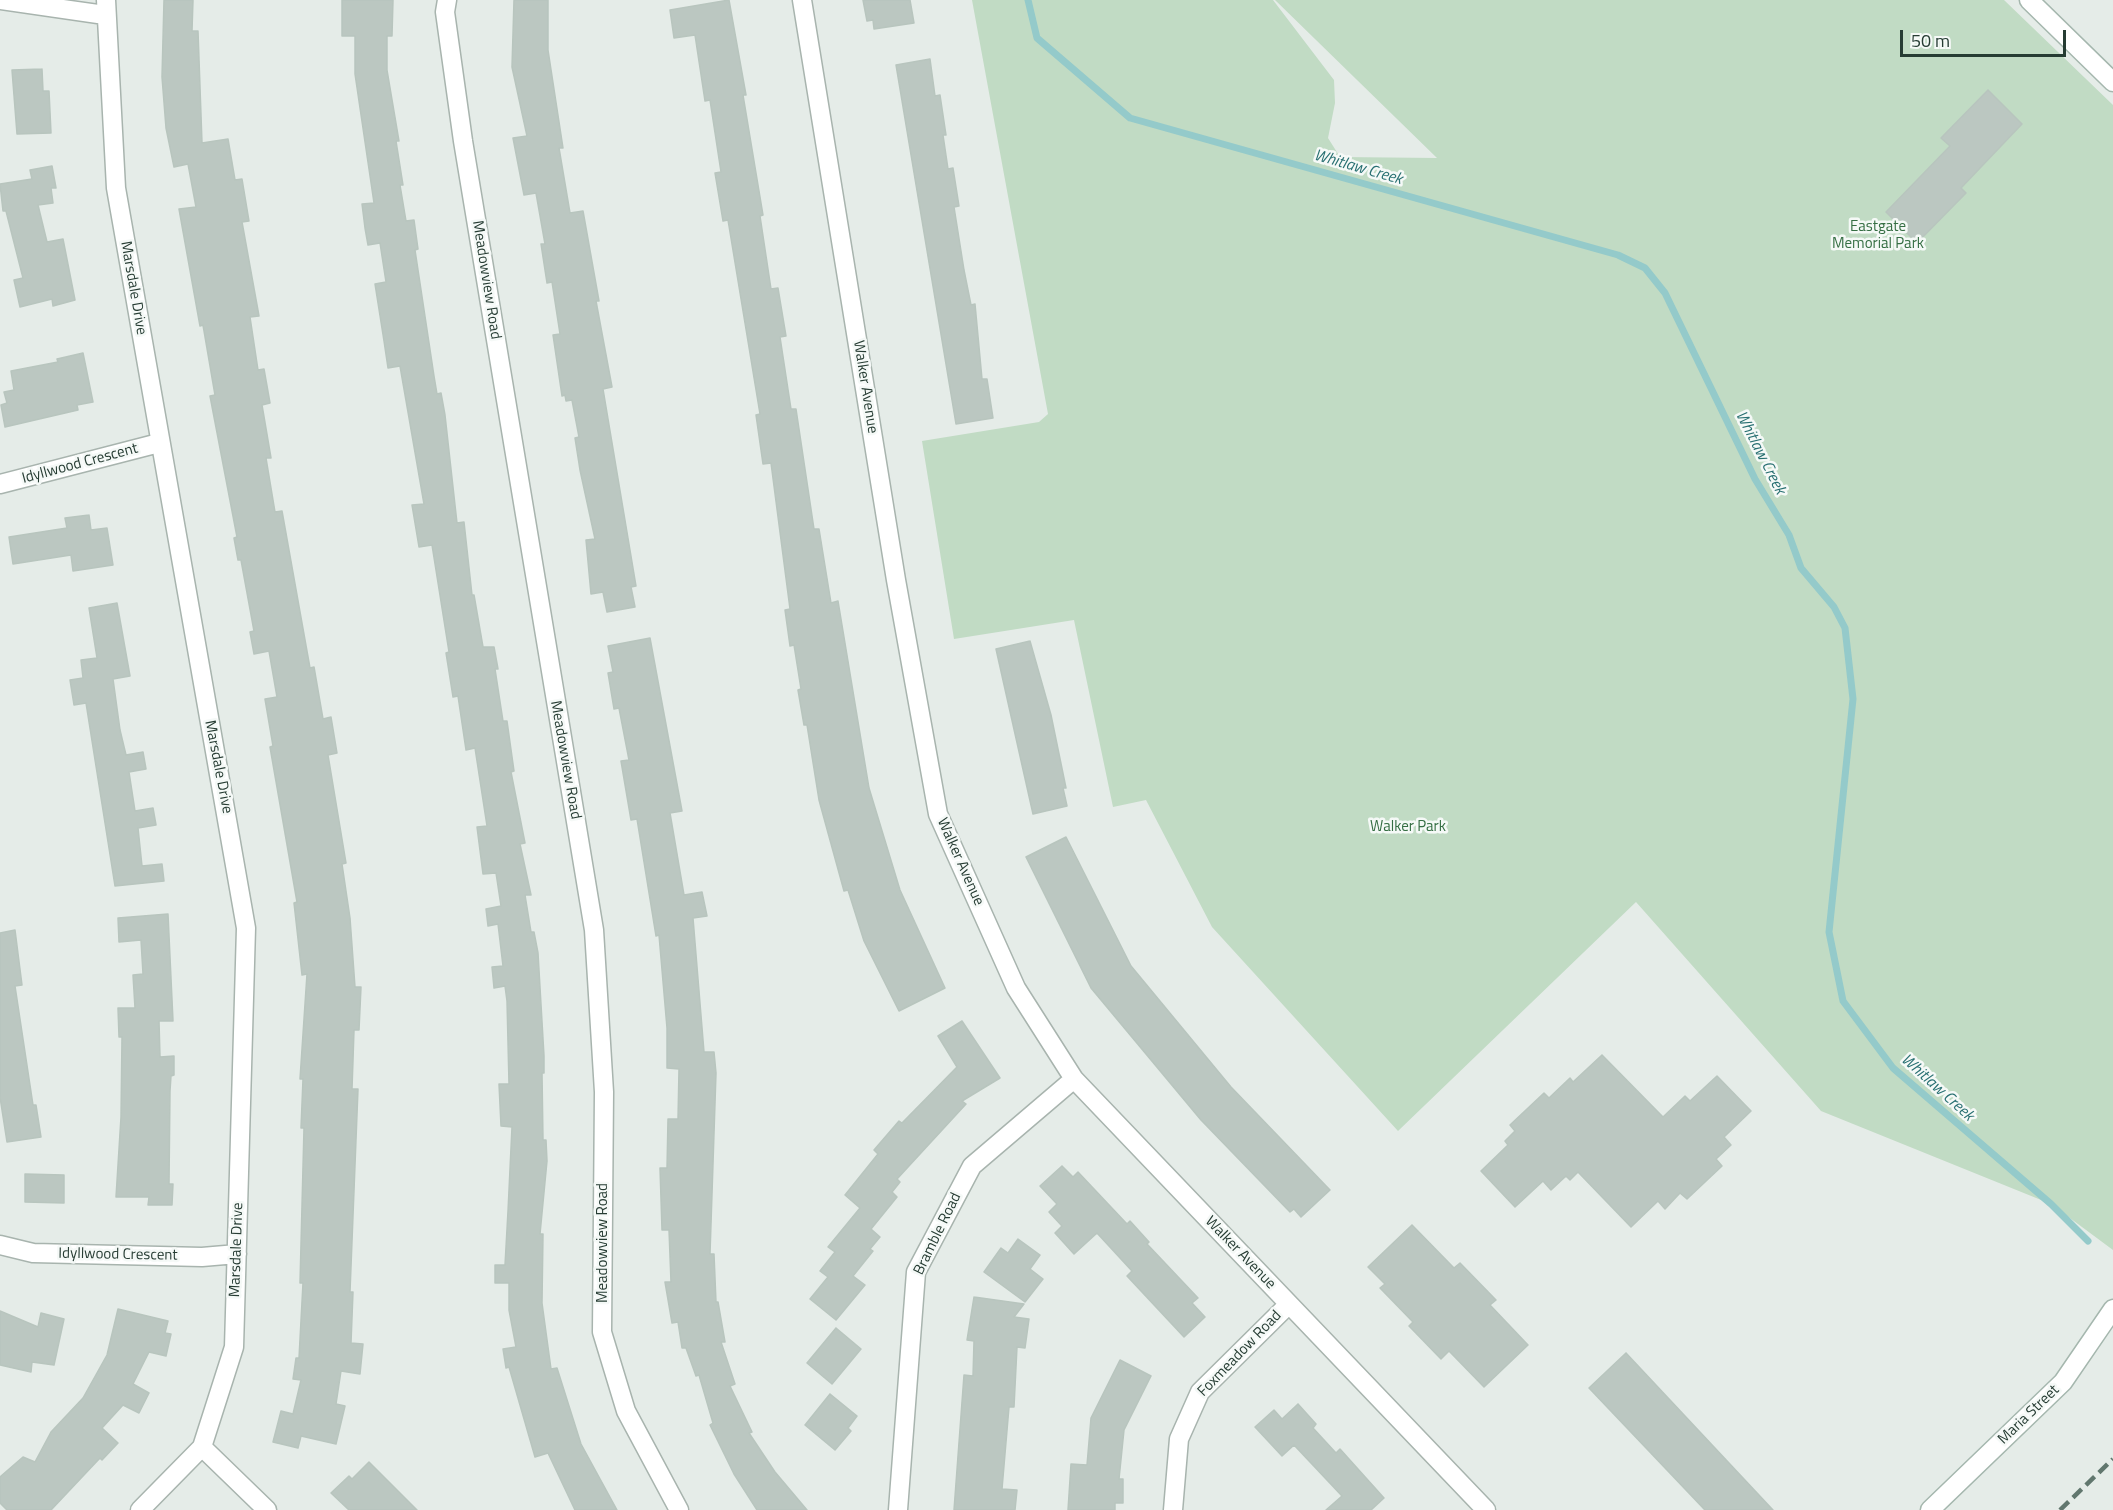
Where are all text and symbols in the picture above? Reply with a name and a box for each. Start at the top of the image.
scale bar [1903,18,2070,56]
text: 50 m [1911,27,1950,54]
water label: Whitlaw Creek [1312,146,1404,190]
park label: Eastgate Memorial Park [1832,218,1924,253]
street label: Meadowview Road [468,219,504,341]
street label: Marsdale Drive [116,240,150,336]
street label: Walker Avenue [849,339,881,435]
water label: Whitlaw Creek [1731,408,1789,498]
street label: Idyllwood Crescent [20,440,140,488]
street label: Meadowview Road [546,699,584,821]
street label: Marsdale Drive [200,719,236,815]
street label: Walker Avenue [933,815,987,909]
park label: Walker Park [1370,818,1446,836]
water label: Whitlaw Creek [1897,1050,1977,1126]
street label: Meadowview Road [594,1183,612,1303]
street label: Bramble Road [910,1190,966,1278]
street label: Marsdale Drive [226,1202,248,1298]
street label: Walker Avenue [1201,1213,1279,1293]
street label: Idyllwood Crescent [58,1245,178,1265]
street label: Foxmeadow Road [1194,1307,1286,1401]
street label: Maria Street [1995,1381,2063,1449]

